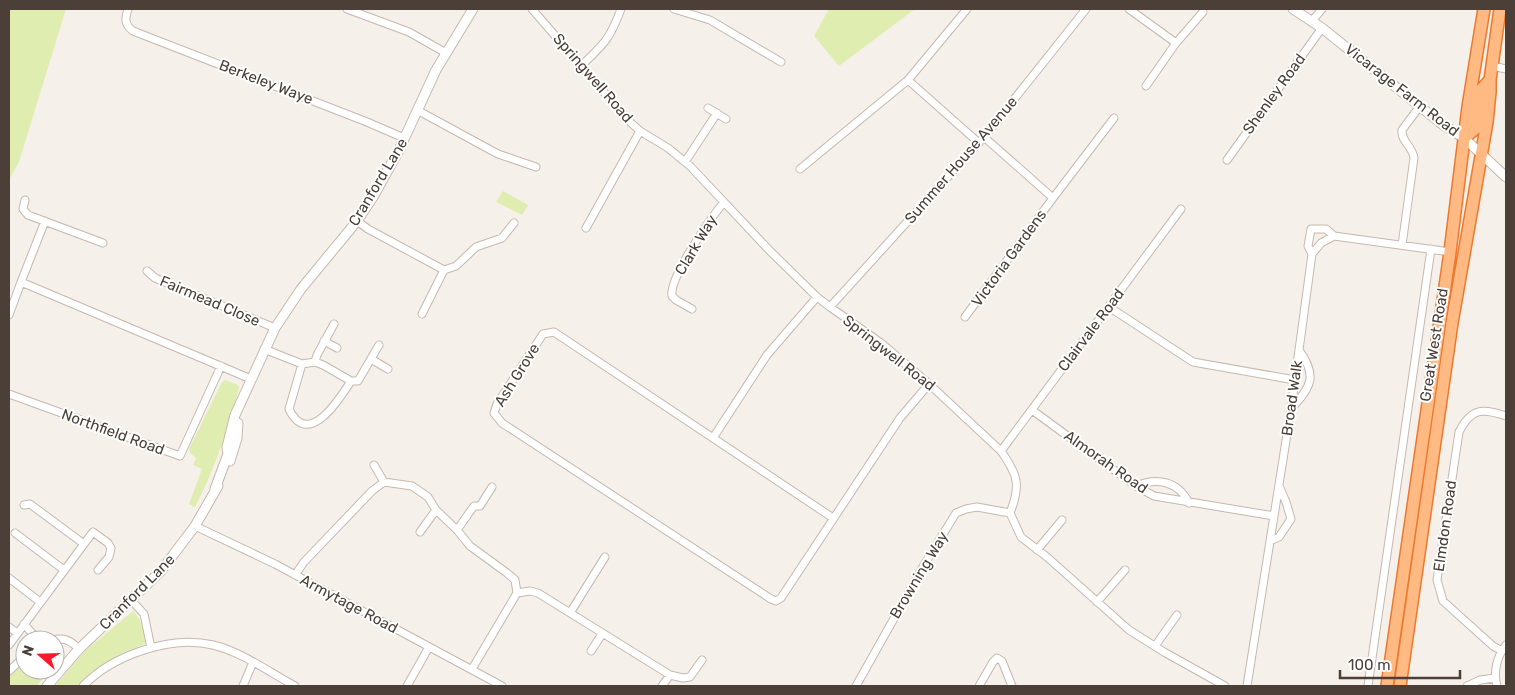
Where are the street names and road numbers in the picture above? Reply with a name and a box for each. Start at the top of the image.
street label: Springwell Road [549,30,637,126]
street label: Vicarage Farm Road [1341,40,1463,140]
street label: Shenley Road [1239,50,1309,138]
street label: Berkeley Waye [216,56,316,108]
street label: Summer House Avenue [901,93,1021,227]
street label: Cranford Lane [345,135,411,229]
street label: Victoria Gardens [968,206,1050,310]
street label: Clark Way [671,212,721,278]
street label: Fairmead Close [157,272,263,330]
street label: Clairvale Road [1054,285,1128,375]
street label: Great West Road [1416,287,1452,403]
street label: Springwell Road [839,311,939,395]
street label: Ash Grove [491,340,543,410]
street label: Broad Walk [1278,359,1306,437]
street label: Northfield Road [59,405,167,459]
street label: Almorah Road [1061,427,1151,497]
street label: Elmdon Road [1430,479,1460,573]
street label: Browning Way [886,528,952,622]
street label: Cranford Lane [95,550,179,634]
street label: Armytage Road [297,571,401,637]

